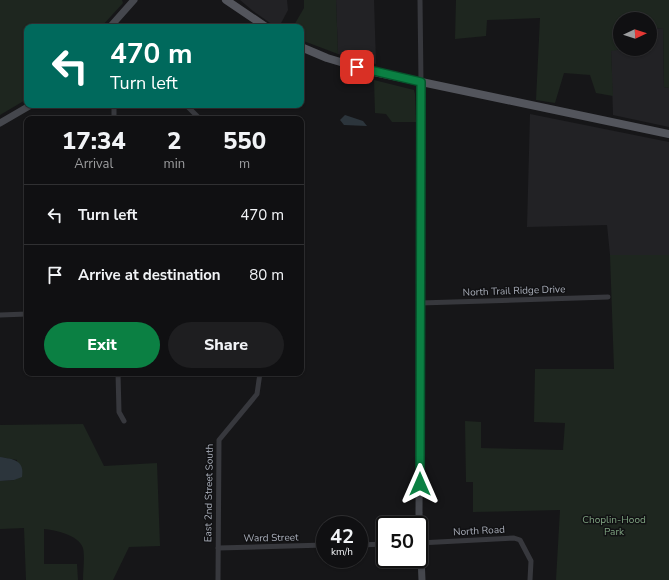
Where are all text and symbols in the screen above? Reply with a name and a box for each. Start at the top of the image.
north arrow [613,12,657,56]
map controls [613,12,657,56]
text: 470 m [110,35,193,73]
icon: left [44,40,96,92]
pin [340,50,374,84]
icon: arrive [346,56,368,78]
text: Turn left [110,71,178,95]
text: 17:34 [62,125,126,157]
text: 2 [167,125,182,157]
text: 550 [223,125,266,157]
text: Arrival [74,155,113,173]
text: min [164,155,185,173]
text: m [239,155,250,173]
icon: left [44,204,66,226]
text: Turn left [78,205,137,225]
text: 470 m [240,205,284,225]
icon: arrive [44,264,66,286]
text: Arrive at destination [78,265,221,285]
text: 80 m [249,265,284,285]
street label: North Trail Ridge Drive [462,282,566,300]
button: Exit [44,322,160,368]
button: Share [168,322,284,368]
street label: East 2nd Street South [201,444,217,542]
position arrow [399,463,441,505]
park label: Choplin-Hood Park [582,513,646,539]
speed limit sign: 50 [376,516,428,568]
text: 42 [330,523,354,550]
street label: North Road [453,523,505,539]
street label: Ward Street [243,531,299,545]
text: km/h [331,545,353,559]

